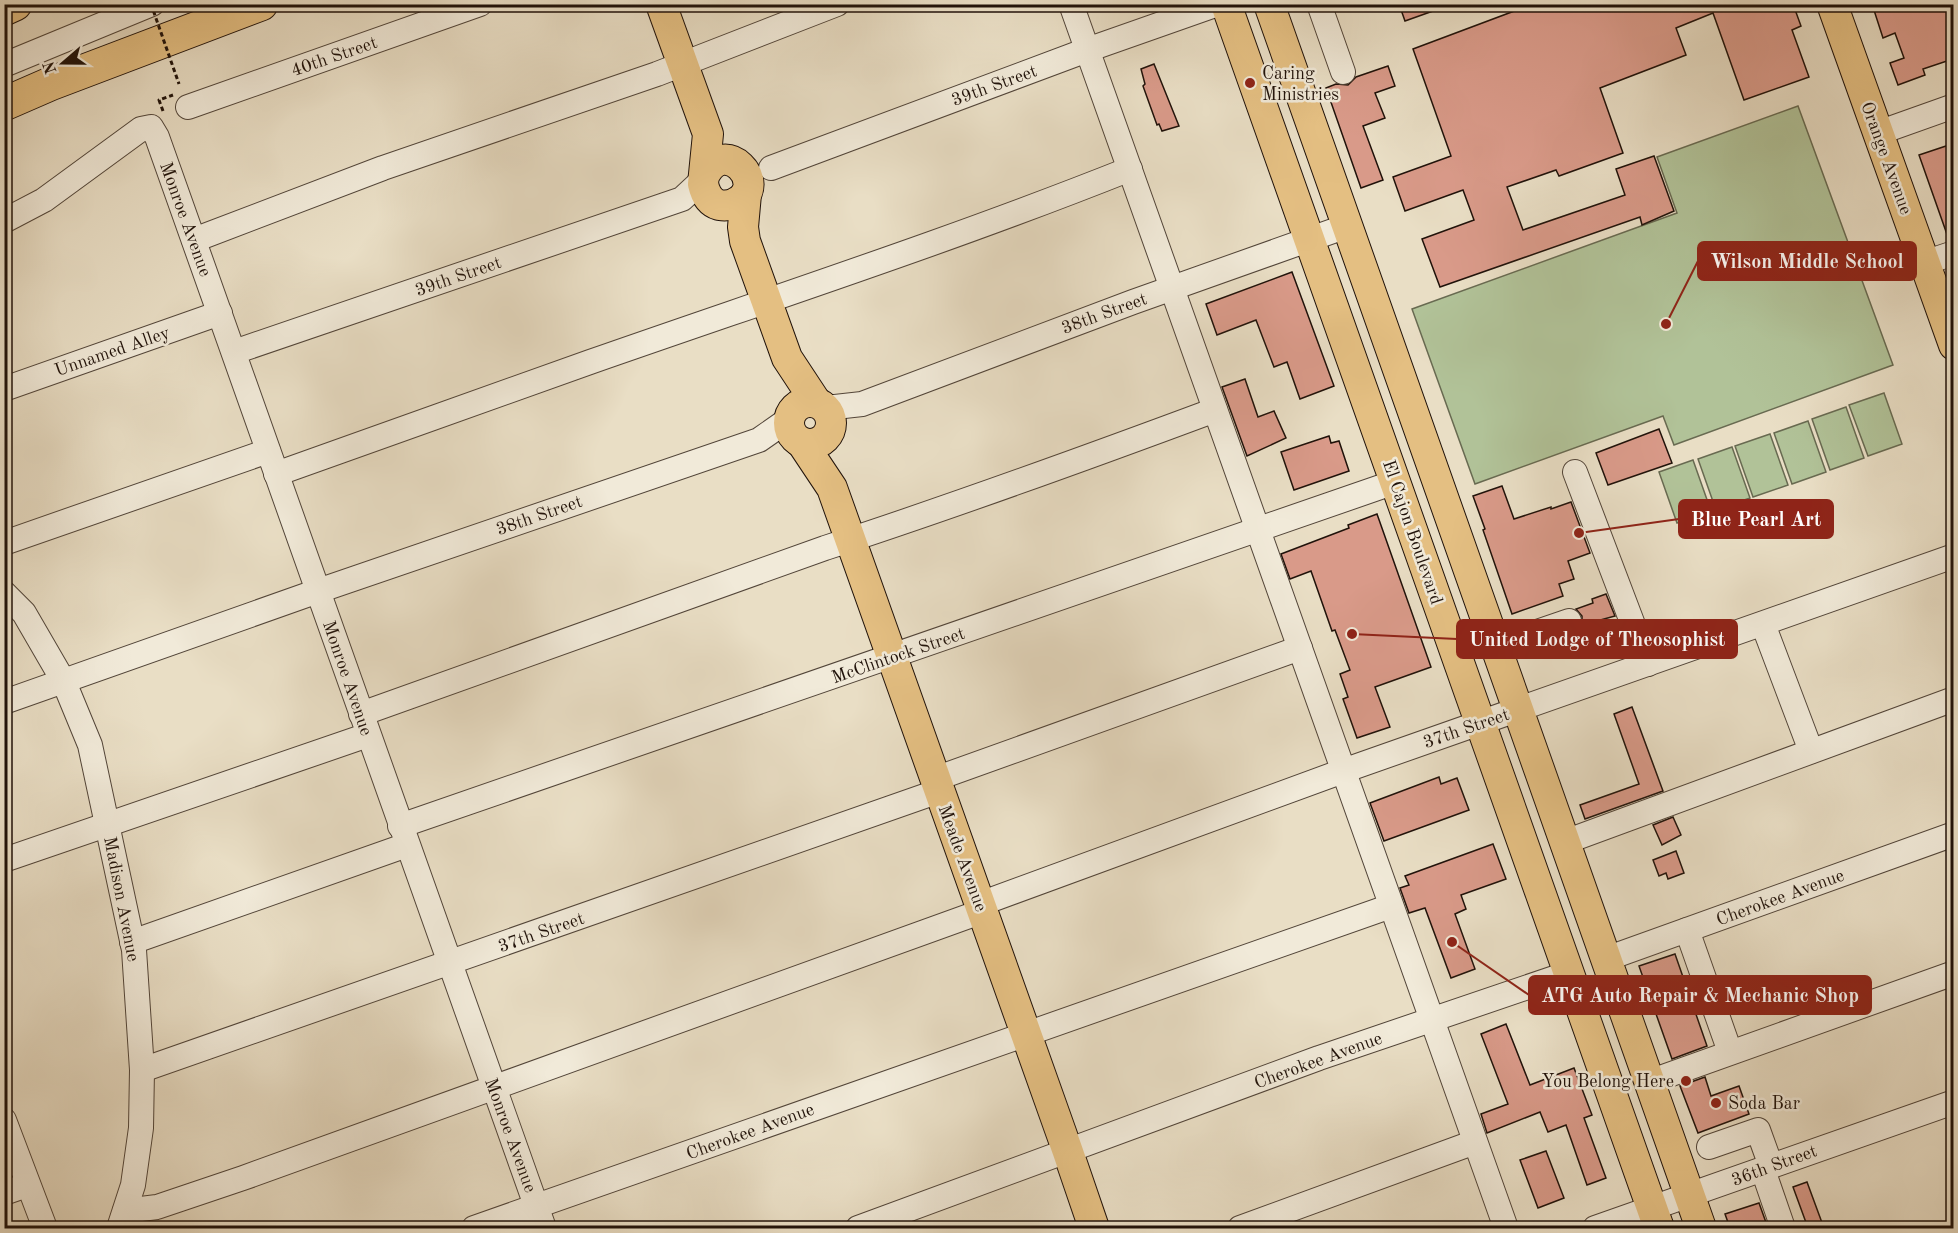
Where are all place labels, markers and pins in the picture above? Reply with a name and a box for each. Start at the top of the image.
place label: Caring Ministries [1262,65,1339,104]
marker: Caring Ministries [1243,76,1257,90]
callout: Wilson Middle School [1698,242,1916,280]
callout: Blue Pearl Art [1679,500,1833,538]
callout: United Lodge of Theosophist [1457,620,1737,658]
callout: ATG Auto Repair & Mechanic Shop [1529,976,1871,1014]
place label: You Belong Here [1542,1073,1674,1091]
marker: You Belong Here [1679,1074,1693,1088]
place label: Soda Bar [1728,1095,1801,1113]
marker: Soda Bar [1709,1096,1723,1110]

